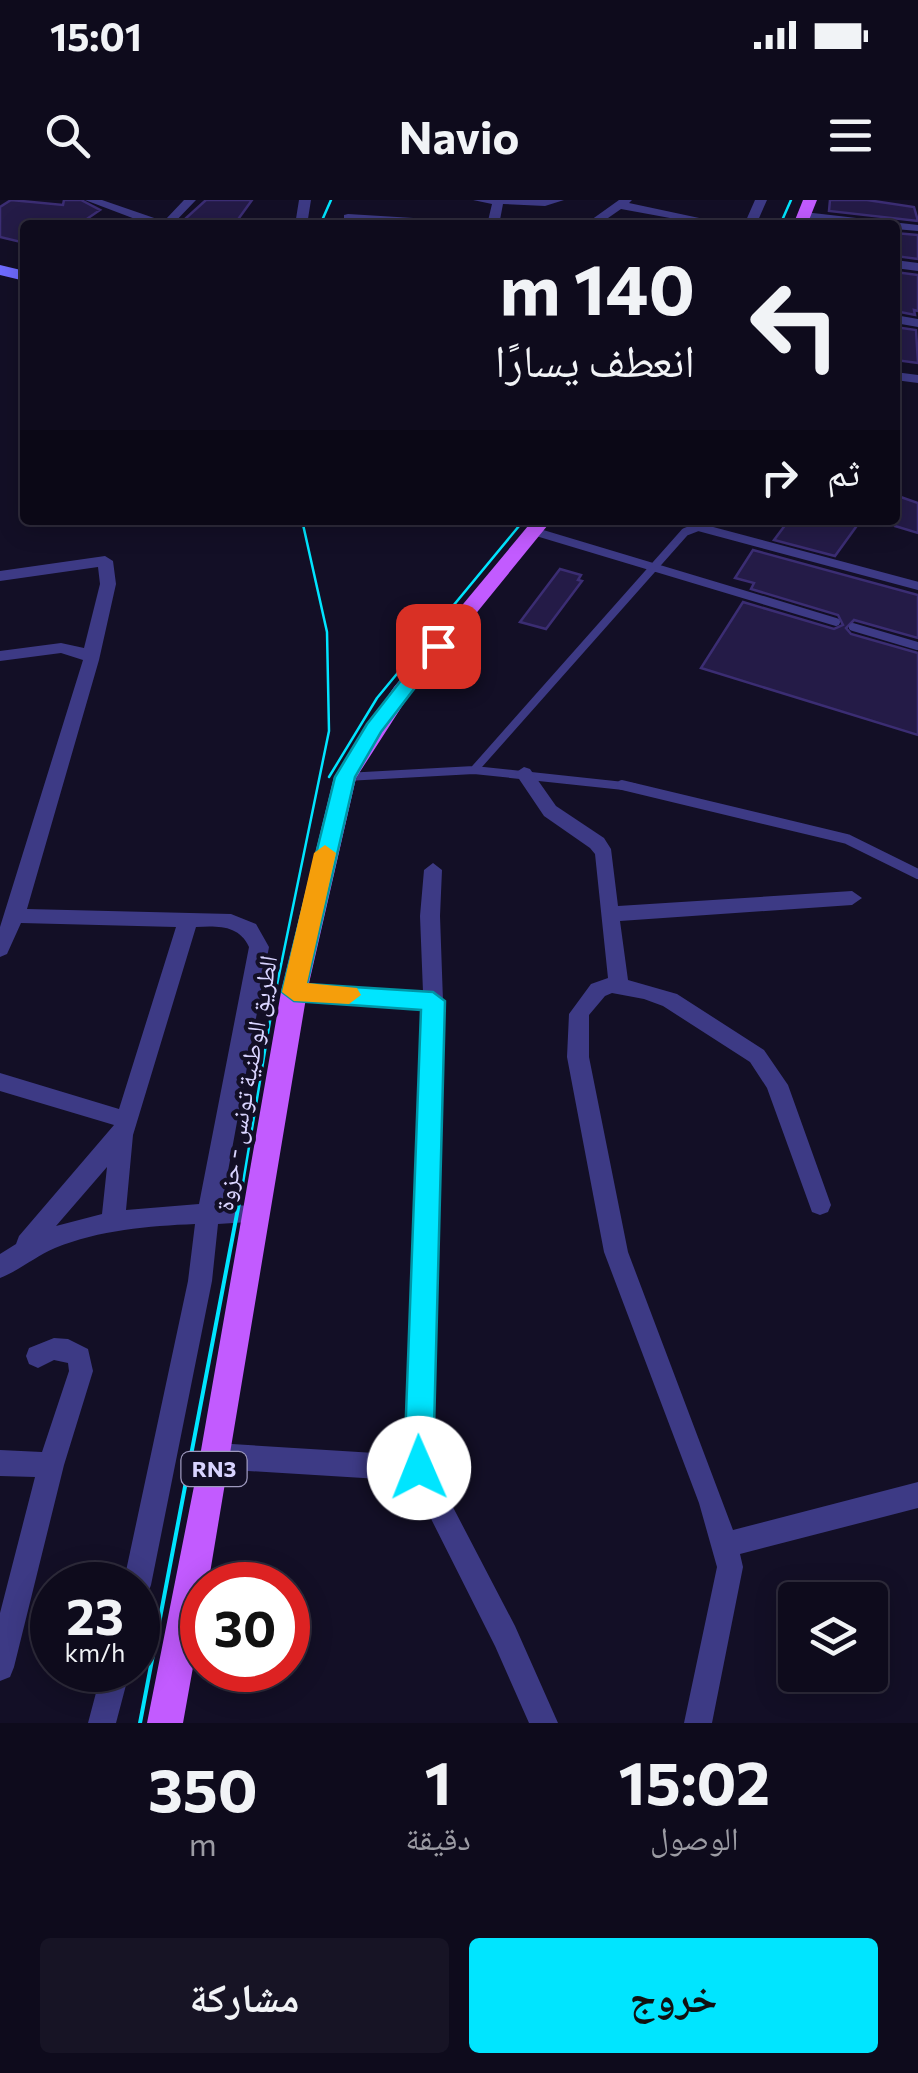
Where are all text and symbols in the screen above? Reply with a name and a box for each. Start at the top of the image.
text: 15:01 [50,12,142,59]
icon: search [40,108,95,163]
text: Navio [399,108,519,163]
icon: menu [823,108,878,163]
text: 140 m [499,244,695,329]
icon: left [730,260,860,390]
text: انعطف يسارًا [495,331,695,386]
text: ثم [827,447,860,494]
icon: right [752,450,807,505]
pin [396,604,481,689]
icon: arrive [411,619,466,674]
street label: الطريق الوطنية تونس - حزوة [208,953,284,1213]
position arrow [367,1416,471,1520]
road number: RN3 [182,1452,246,1486]
speed limit sign: 30 [180,1562,310,1692]
map controls [778,1582,888,1692]
button: layers [778,1582,888,1692]
text: 23 [66,1584,124,1645]
text: km/h [65,1637,125,1667]
text: 1 [425,1744,452,1817]
text: 15:02 [619,1744,770,1817]
text: 350 [148,1751,258,1824]
text: دقيقة [406,1817,471,1857]
text: الوصول [650,1817,739,1857]
text: m [189,1823,217,1863]
button: مشاركة [40,1938,449,2053]
button: خروج [469,1938,878,2053]

